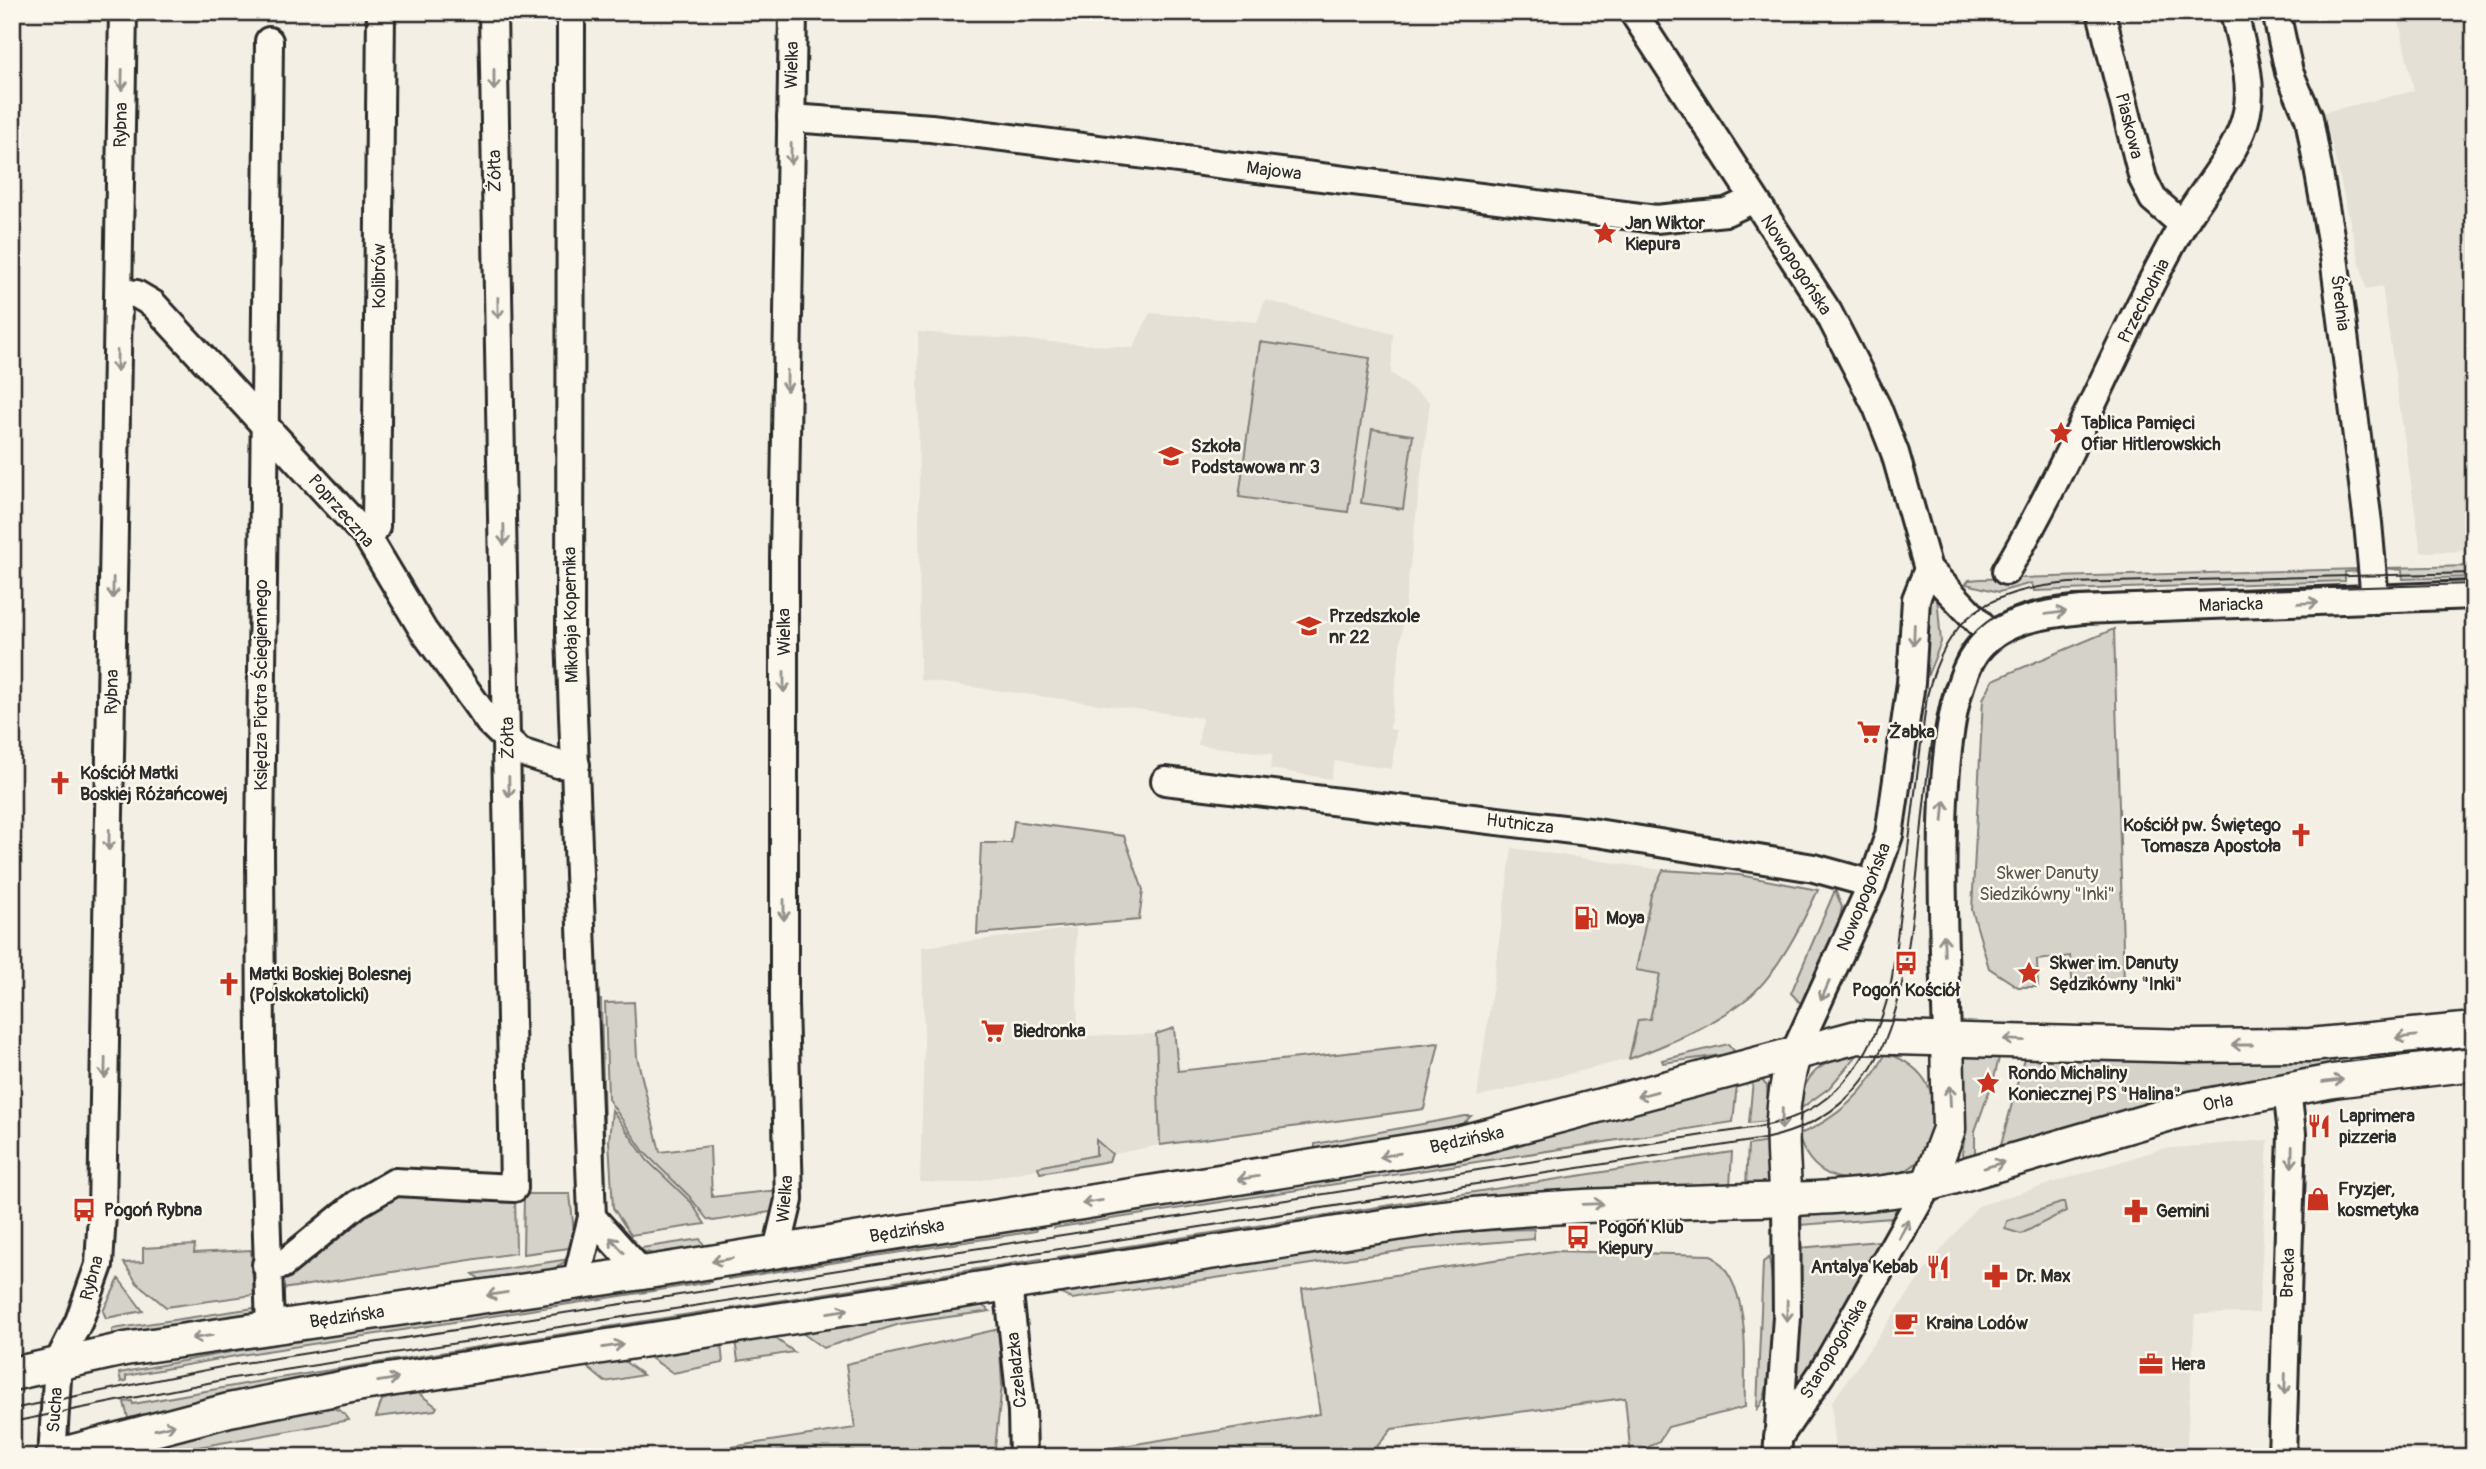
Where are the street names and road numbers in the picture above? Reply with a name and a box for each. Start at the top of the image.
street label: Wielka [780,41,804,89]
street label: Piaskowa [2110,91,2148,161]
street label: Rybna [109,102,133,148]
street label: Żółta [483,149,507,193]
street label: Majowa [1245,156,1303,186]
street label: Nowopogońska [1755,211,1837,319]
street label: Kolibrów [368,243,391,309]
street label: Przechodnia [2113,255,2175,347]
street label: Średnia [2325,274,2355,332]
street label: Poprzeczna [303,469,379,553]
street label: Mikołaja Kopernika [558,547,584,683]
street label: Księdza Piotra Ściegiennego [250,579,273,791]
street label: Mariacka [2198,592,2264,618]
street label: Wielka [773,608,796,656]
street label: Rybna [100,669,124,715]
street label: Żółta [496,716,520,760]
street label: Hutnicza [1485,808,1555,840]
street label: Nowopogońska [1832,839,1896,955]
street label: Orla [2201,1089,2235,1117]
street label: Będzińska [1428,1121,1506,1159]
street label: Wielka [771,1174,799,1224]
street label: Będzińska [868,1214,946,1248]
street label: Bracka [2276,1248,2300,1298]
street label: Rybna [75,1253,109,1303]
street label: Staropogońska [1795,1295,1873,1403]
street label: Będzińska [308,1300,386,1334]
street label: Czeladzka [1002,1331,1032,1409]
street label: Sucha [42,1386,68,1434]

